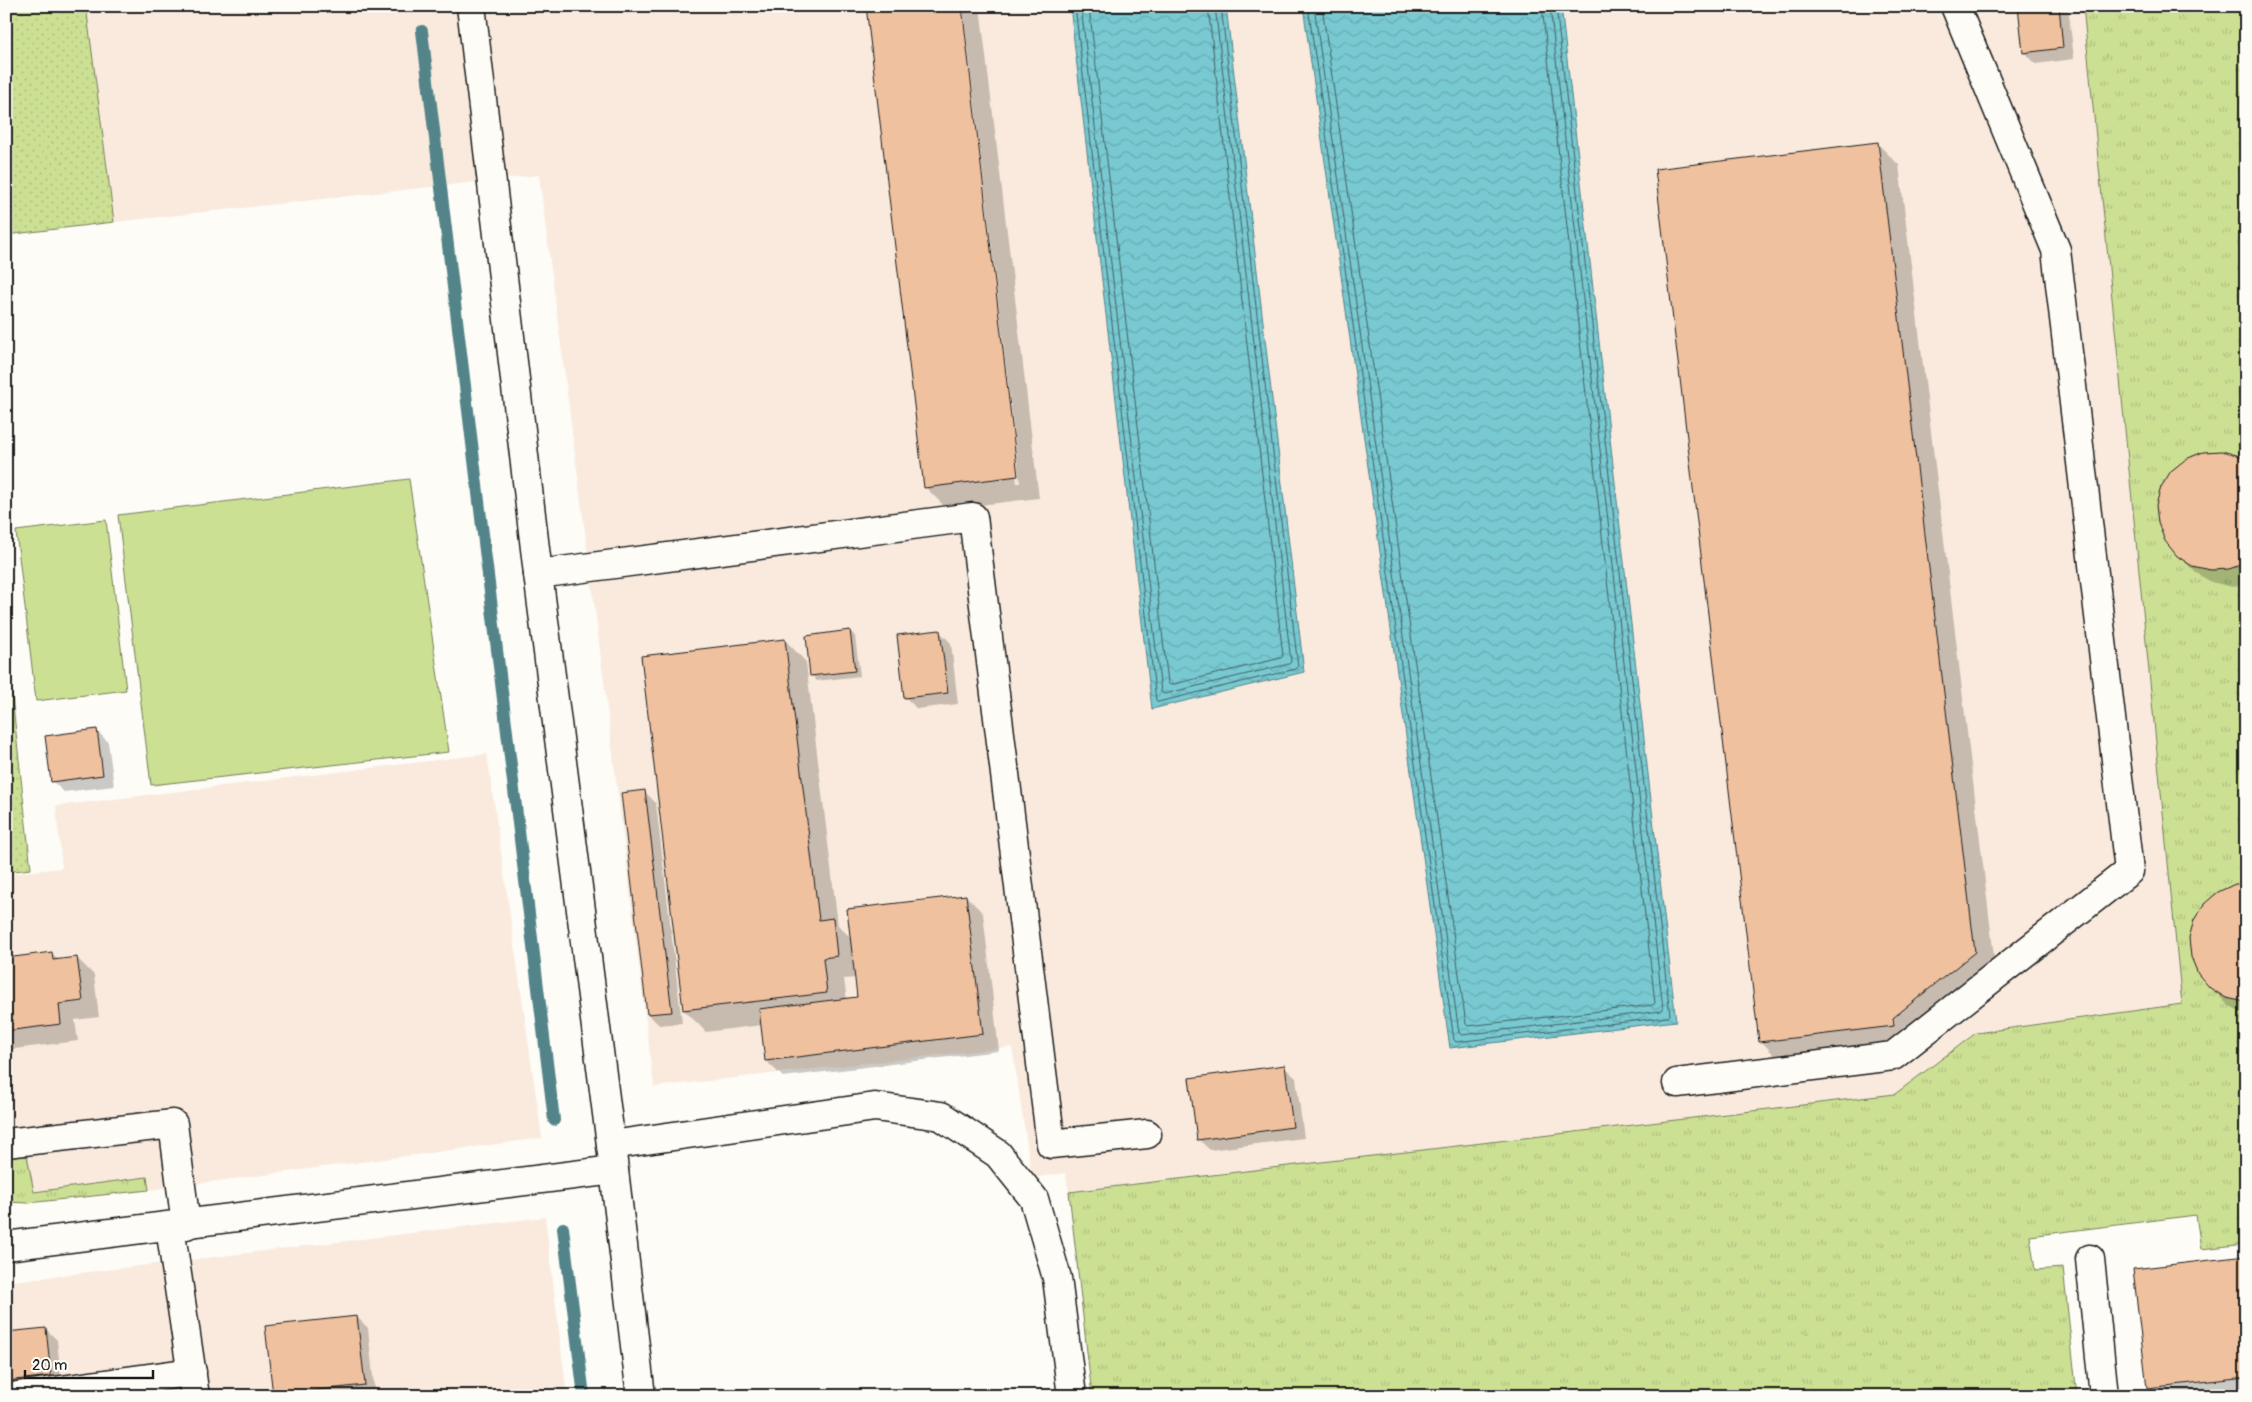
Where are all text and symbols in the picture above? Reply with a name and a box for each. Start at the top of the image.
scale bar [25,1347,152,1379]
text: 20 m [32,1356,67,1375]

